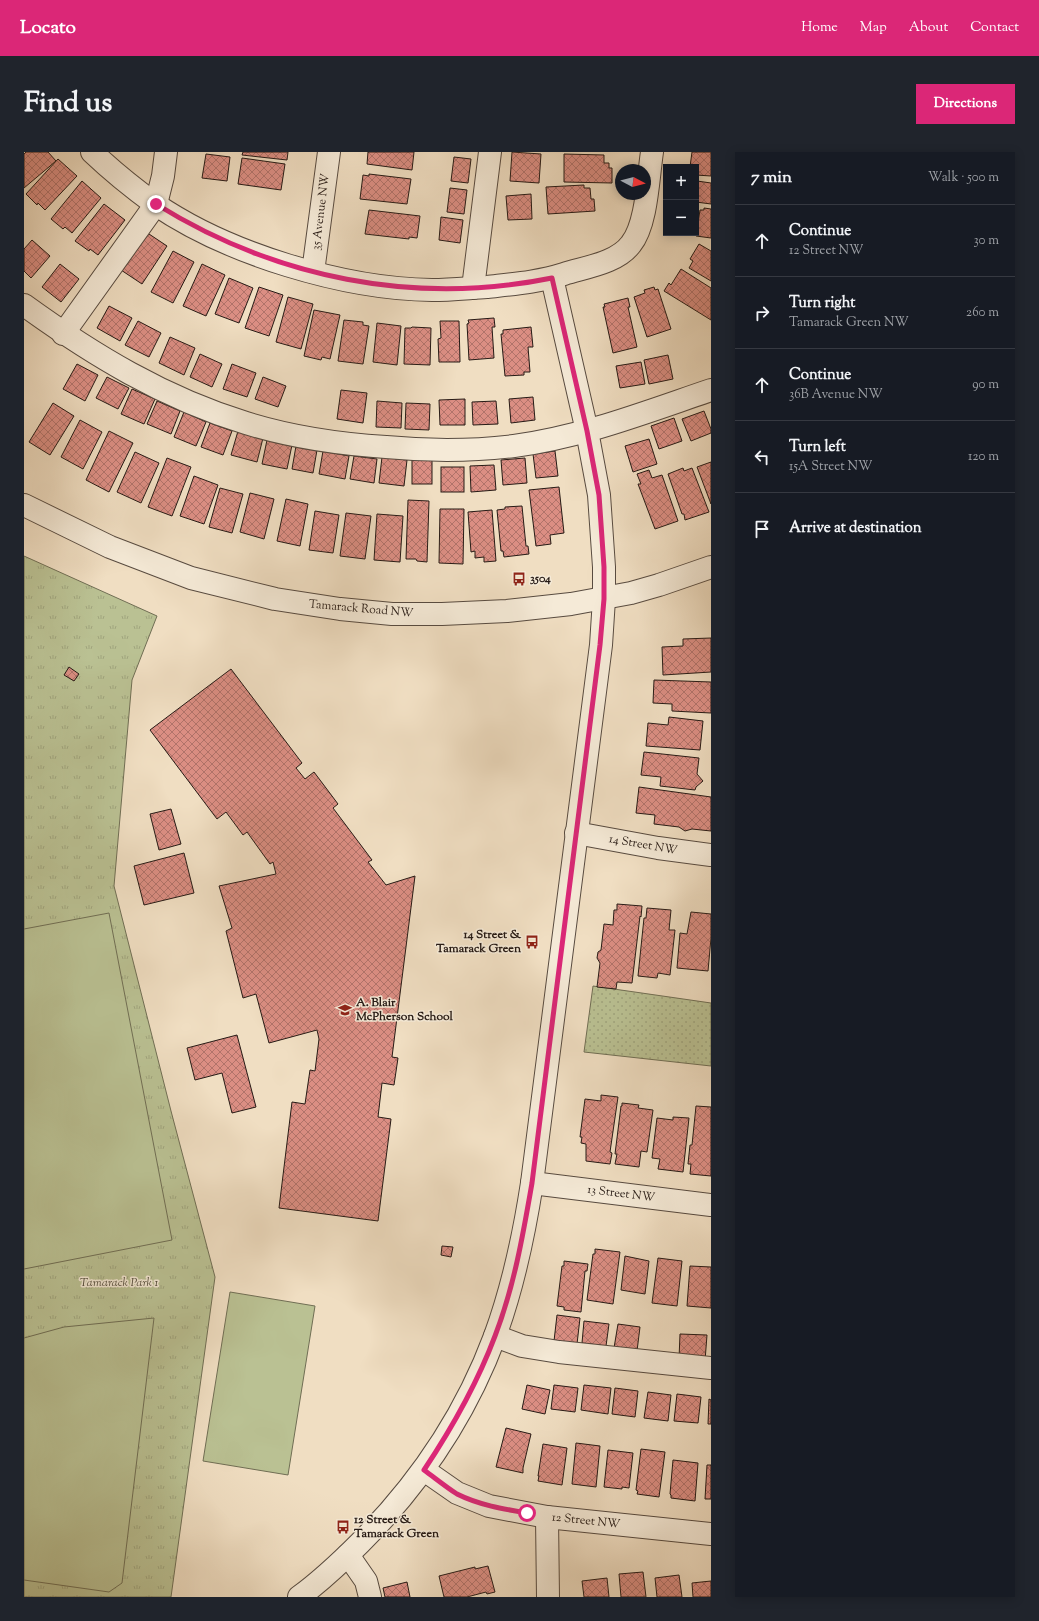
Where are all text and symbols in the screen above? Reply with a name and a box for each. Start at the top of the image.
text: Locato [20,15,76,42]
text: Home [801,18,838,38]
text: Map [860,18,887,38]
text: About [909,18,948,38]
text: Contact [970,18,1019,38]
text: Find us [24,84,112,124]
button: Directions [916,84,1015,124]
north arrow [615,164,651,200]
map controls [663,164,699,236]
button: + [663,164,699,200]
text: 7 min [751,166,792,190]
text: Walk · 500 m [928,169,999,187]
street label: 35 Avenue NW [307,172,335,251]
route end [147,195,165,213]
button: − [663,200,699,236]
text: Continue [789,221,851,242]
icon: ahead [751,230,773,252]
text: 30 m [973,232,999,250]
text: 12 Street NW [789,242,863,260]
text: Turn right [789,293,855,314]
icon: right [751,302,773,324]
text: 260 m [966,304,999,322]
text: Tamarack Green NW [789,314,909,332]
text: Continue [789,365,851,386]
icon: ahead [751,374,773,396]
text: 90 m [972,376,999,394]
text: 36B Avenue NW [789,386,883,404]
text: Turn left [789,437,846,458]
icon: left [751,446,773,468]
text: 120 m [968,448,999,466]
text: 15A Street NW [789,458,872,476]
icon: arrive [751,518,773,540]
text: Arrive at destination [789,518,922,539]
place label: 3504 [530,570,551,588]
bus stop icon: 3504 [511,571,527,587]
street label: Tamarack Road NW [308,595,415,623]
street label: 14 Street NW [607,830,679,860]
place label: 14 Street & Tamarack Green [435,926,522,958]
bus stop icon: 14 Street & Tamarack Green [524,934,540,950]
place label: A. Blair McPherson School [355,994,453,1026]
school or university icon: A. Blair McPherson School [337,1002,353,1018]
street label: 13 Street NW [586,1181,656,1207]
park label: Tamarack Park 1 [80,1274,158,1292]
route start [518,1504,536,1522]
street label: 12 Street NW [551,1508,622,1534]
place label: 12 Street & Tamarack Green [353,1511,440,1543]
bus stop icon: 12 Street & Tamarack Green [335,1519,351,1535]

